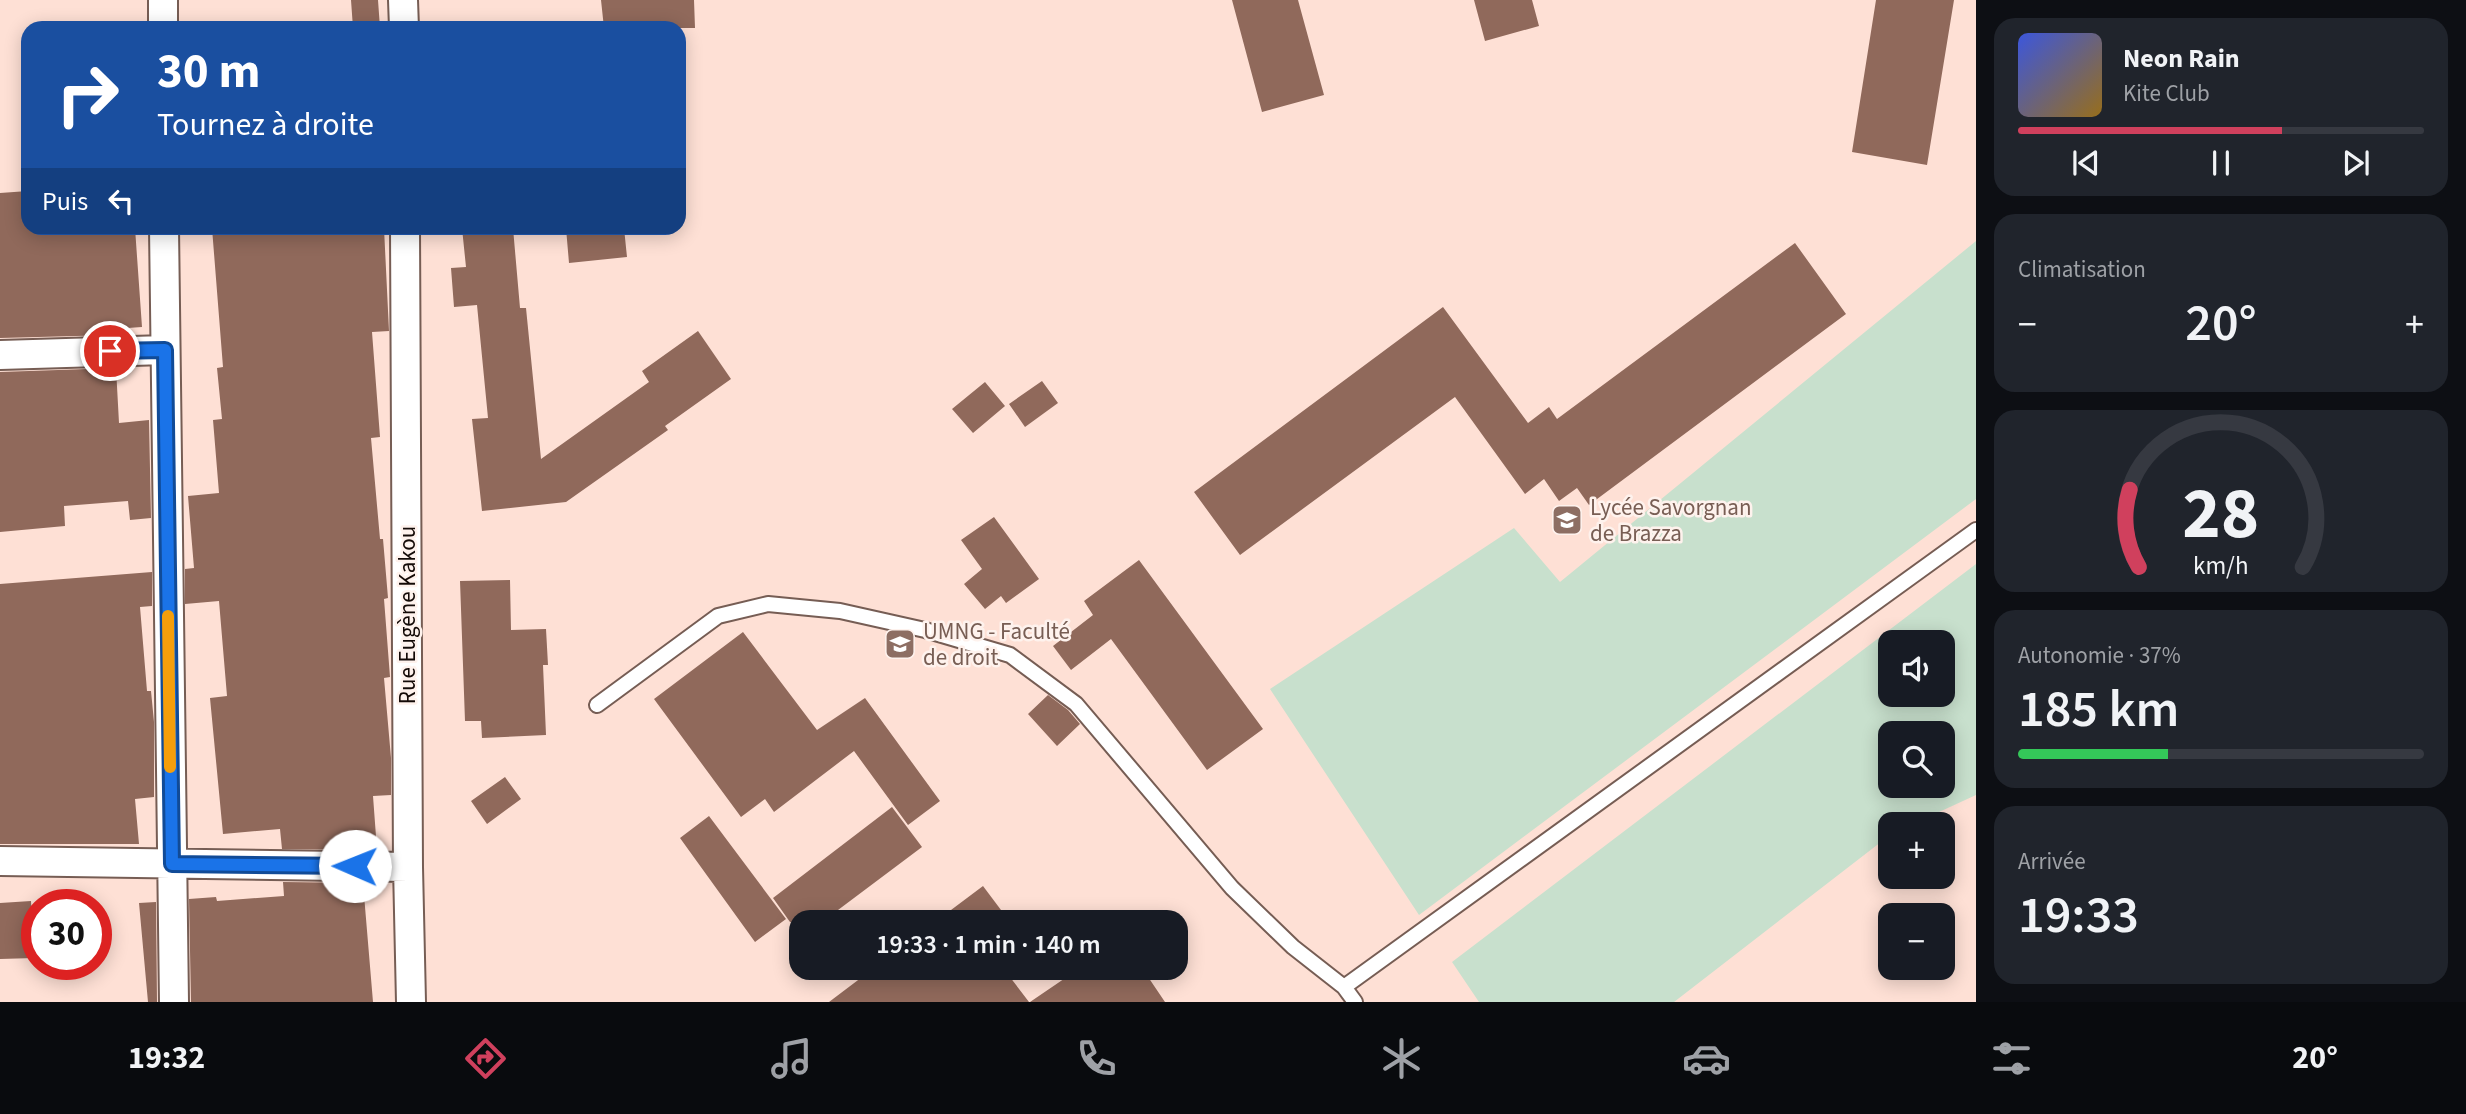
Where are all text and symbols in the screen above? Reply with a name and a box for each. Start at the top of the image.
text: 30 m [157,37,261,107]
text: Neon Rain [2123,40,2240,77]
icon: right [42,49,133,140]
text: Kite Club [2123,77,2210,110]
text: Tournez à droite [157,102,374,148]
icon: previous [2067,144,2105,182]
icon: pause [2202,144,2240,182]
icon: next [2337,144,2375,182]
icon: left [102,182,140,220]
text: Puis [42,183,88,220]
text: Climatisation [2018,253,2146,286]
text: 20° [2185,287,2257,361]
text: − [2018,298,2037,352]
text: + [2405,298,2424,352]
pin [80,321,140,381]
icon: arrive [91,332,129,370]
text: 28 [2183,462,2259,566]
place label: Lycée Savorgnan de Brazza [1590,491,1752,550]
school or university icon: Lycée Savorgnan de Brazza [1550,503,1584,537]
street label: Rue Eugène Kakou [391,526,424,704]
text: km/h [2193,548,2249,584]
place label: UMNG - Faculté de droit [923,615,1070,674]
school or university icon: UMNG - Faculté de droit [883,627,917,661]
map controls [1878,630,1955,980]
button: sound [1878,630,1955,707]
text: Autonomie · 37% [2018,639,2181,672]
text: 185 km [2018,673,2179,747]
button: search [1878,721,1955,798]
button: + [1878,812,1955,889]
position arrow [318,829,392,903]
text: Arrivée [2018,845,2086,878]
text: 19:33 [2018,879,2139,953]
speed limit sign: 30 [21,889,112,980]
button: − [1878,903,1955,980]
text: 19:33 · 1 min · 140 m [876,926,1101,963]
icon: directions [461,1034,510,1083]
icon: music [767,1034,816,1083]
icon: phone [1072,1034,1121,1083]
icon: climate [1377,1034,1426,1083]
icon: car [1682,1034,1731,1083]
icon: filters [1987,1034,2036,1083]
text: 19:32 [128,1035,205,1081]
text: 20° [2292,1035,2338,1081]

